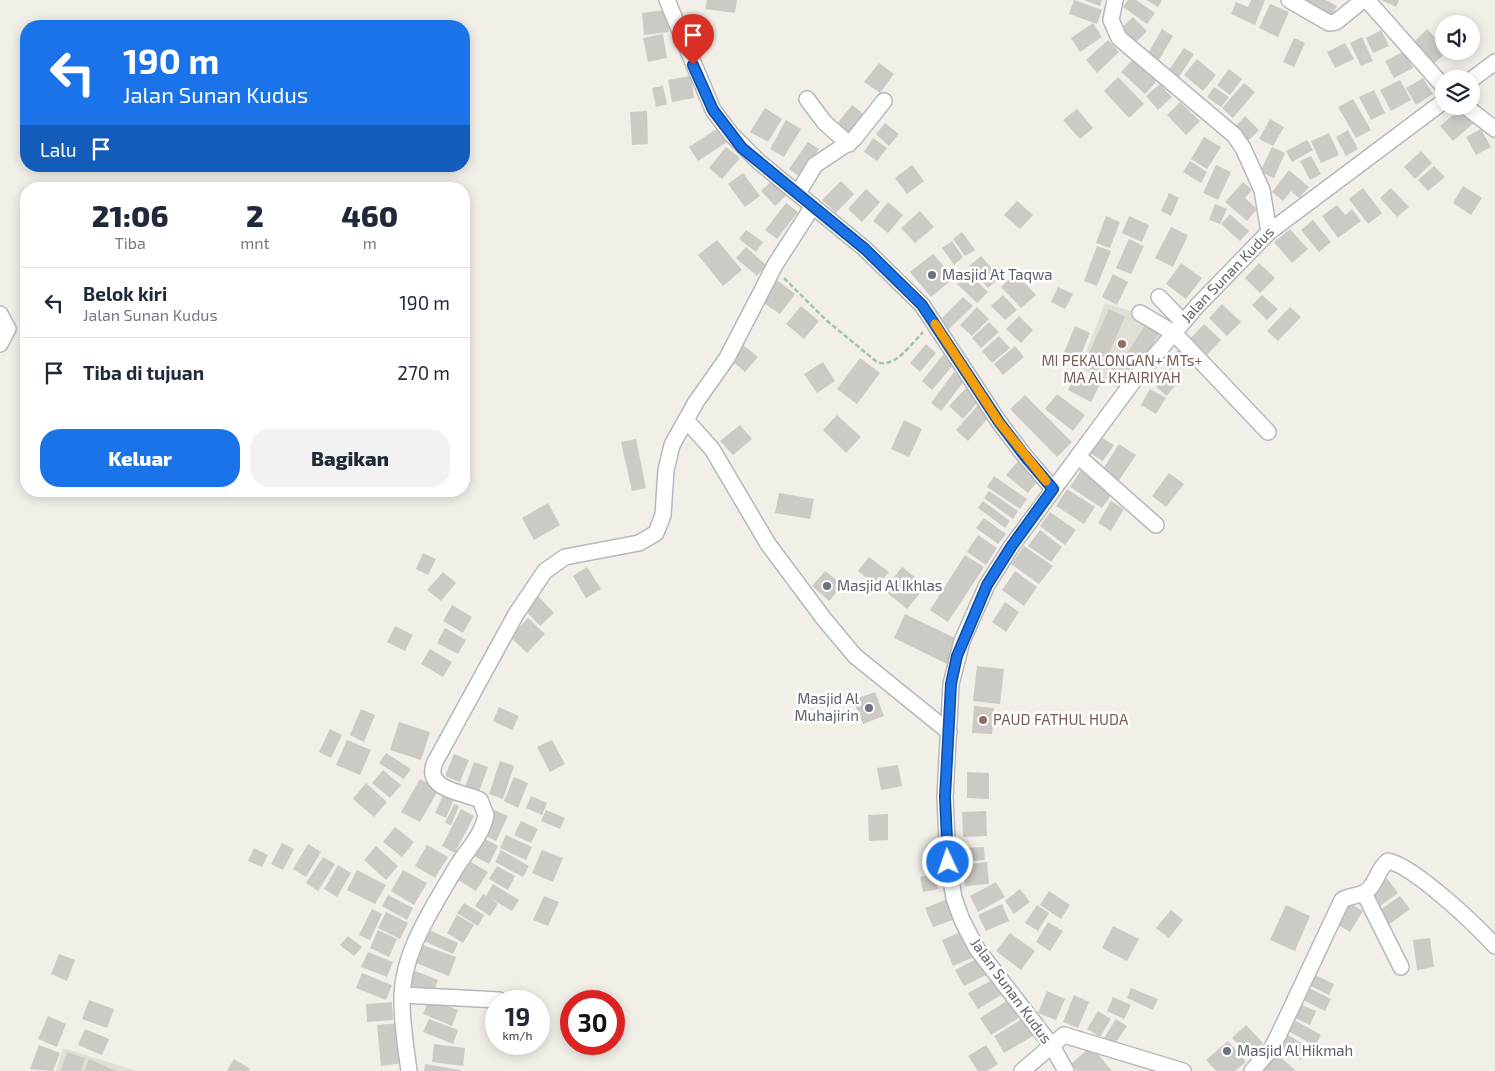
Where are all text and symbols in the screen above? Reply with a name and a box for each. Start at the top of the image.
pin [672,14,714,65]
map controls [1435,15,1480,115]
button: sound [1435,15,1480,60]
icon: arrive [679,21,707,49]
text: 190 m [123,39,219,81]
icon: left [40,40,105,105]
button: layers [1435,70,1480,115]
text: Jalan Sunan Kudus [123,81,308,107]
icon: arrive [87,135,115,163]
text: Lalu [40,138,77,161]
text: 21:06 [92,197,168,233]
text: 2 [246,197,264,233]
text: 460 [341,197,398,233]
street label: Jalan Sunan Kudus [1177,222,1277,326]
text: Tiba [115,233,146,252]
text: mnt [240,233,270,252]
text: m [363,233,377,252]
place label: Masjid At Taqwa [942,265,1053,284]
marker: Masjid At Taqwa [926,269,938,281]
text: Belok kiri [83,282,167,305]
icon: left [40,289,68,317]
text: 190 m [399,291,450,314]
text: Jalan Sunan Kudus [83,305,218,324]
marker: MI PEKALONGAN+ MTs+ MA AL KHAIRIYAH [1116,338,1128,350]
place label: MI PEKALONGAN+ MTs+ MA AL KHAIRIYAH [1041,351,1203,386]
icon: arrive [40,359,68,387]
text: Tiba di tujuan [83,361,204,384]
text: 270 m [397,361,450,384]
button: Keluar [40,429,240,487]
button: Bagikan [250,429,450,487]
place label: Masjid Al Ikhlas [837,576,942,595]
marker: Masjid Al Ikhlas [821,580,833,592]
place label: Masjid Al Muhajirin [794,689,860,725]
marker: Masjid Al Muhajirin [863,702,875,714]
place label: PAUD FATHUL HUDA [993,710,1129,728]
marker: PAUD FATHUL HUDA [977,714,989,726]
position arrow [921,835,973,887]
street label: Jalan Sunan Kudus [967,934,1056,1047]
speed limit sign: 30 [560,990,625,1055]
text: 19 [505,1001,530,1031]
text: km/h [503,1028,532,1042]
place label: Masjid Al Hikmah [1237,1041,1353,1060]
marker: Masjid Al Hikmah [1221,1045,1233,1057]

